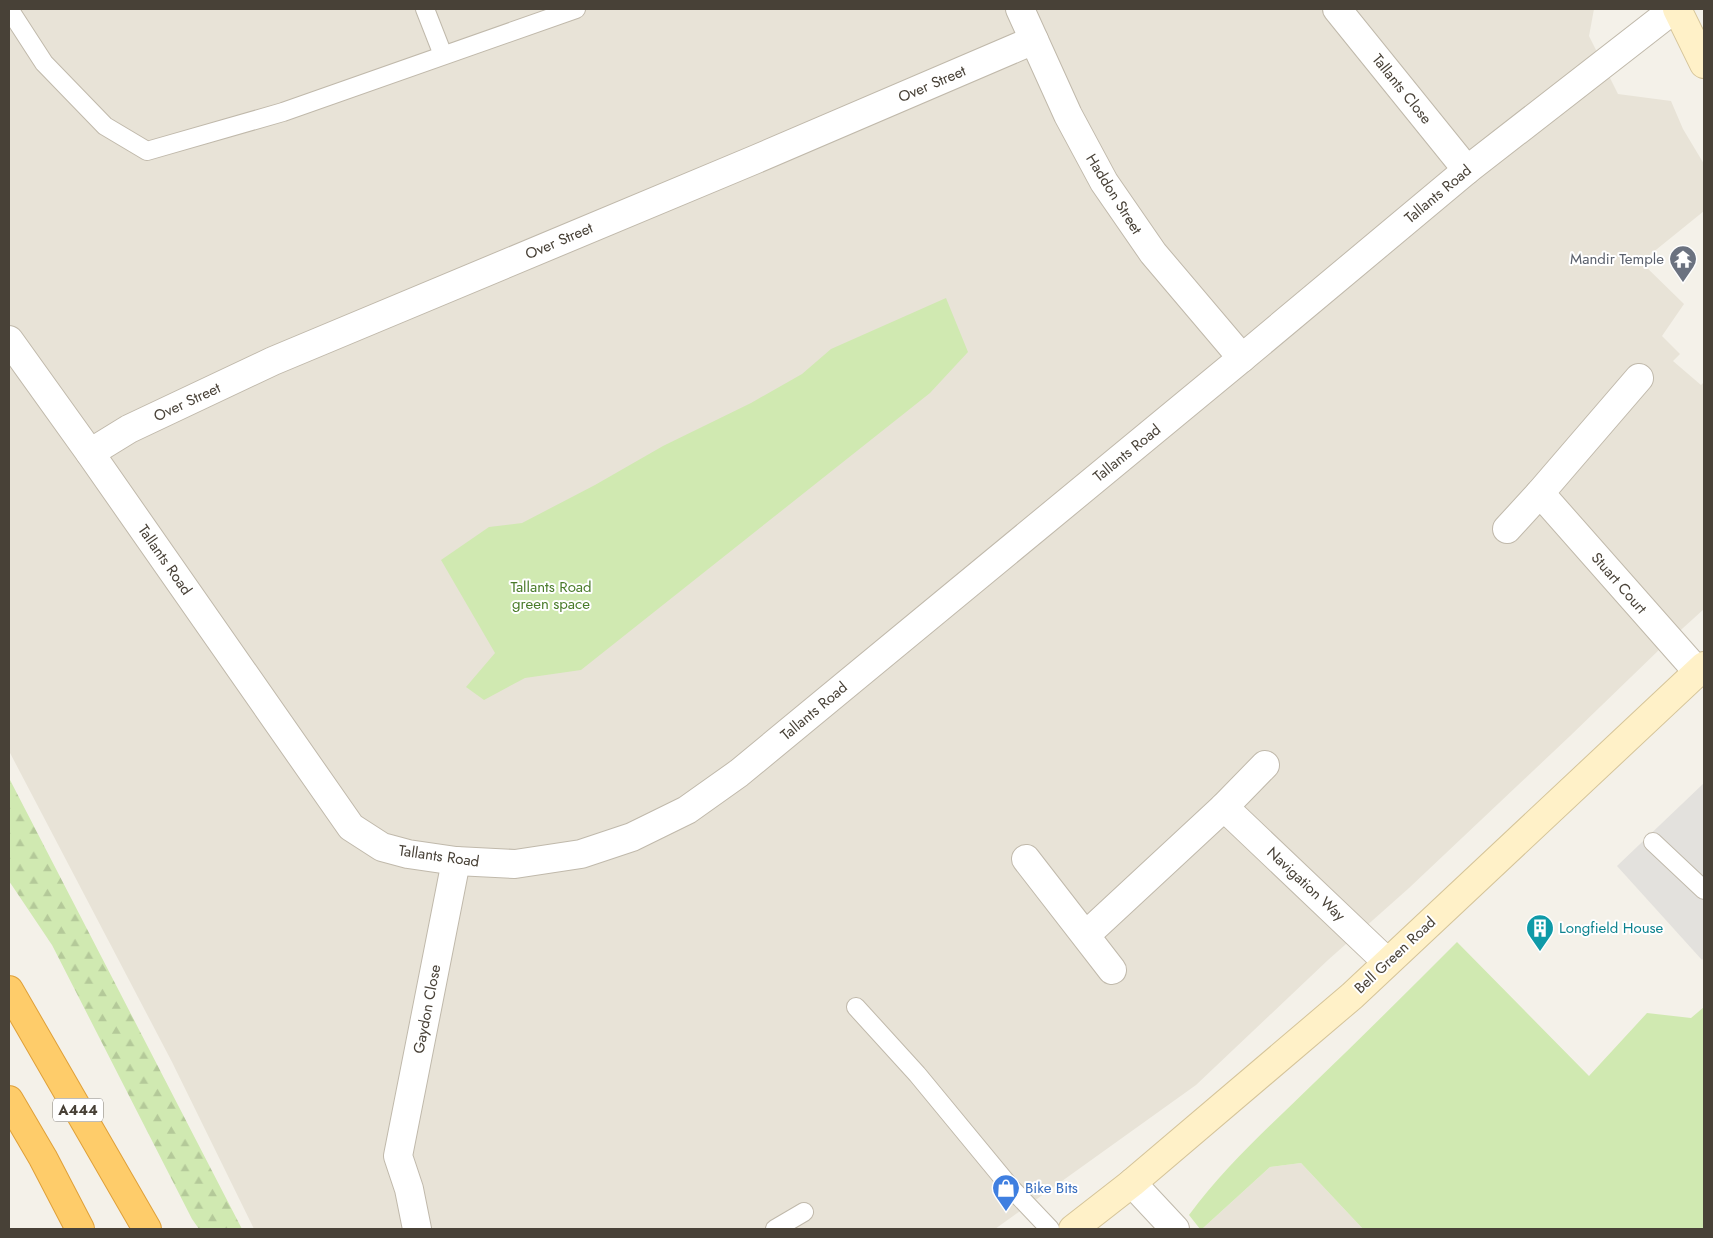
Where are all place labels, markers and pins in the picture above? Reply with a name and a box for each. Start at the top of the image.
temple icon: Mandir Temple [1668,244,1698,283]
place label: Mandir Temple [1570,248,1664,270]
building icon: Longfield House [1525,913,1555,952]
place label: Longfield House [1559,917,1664,939]
shop icon: Bike Bits [991,1173,1021,1212]
place label: Bike Bits [1025,1177,1078,1199]

